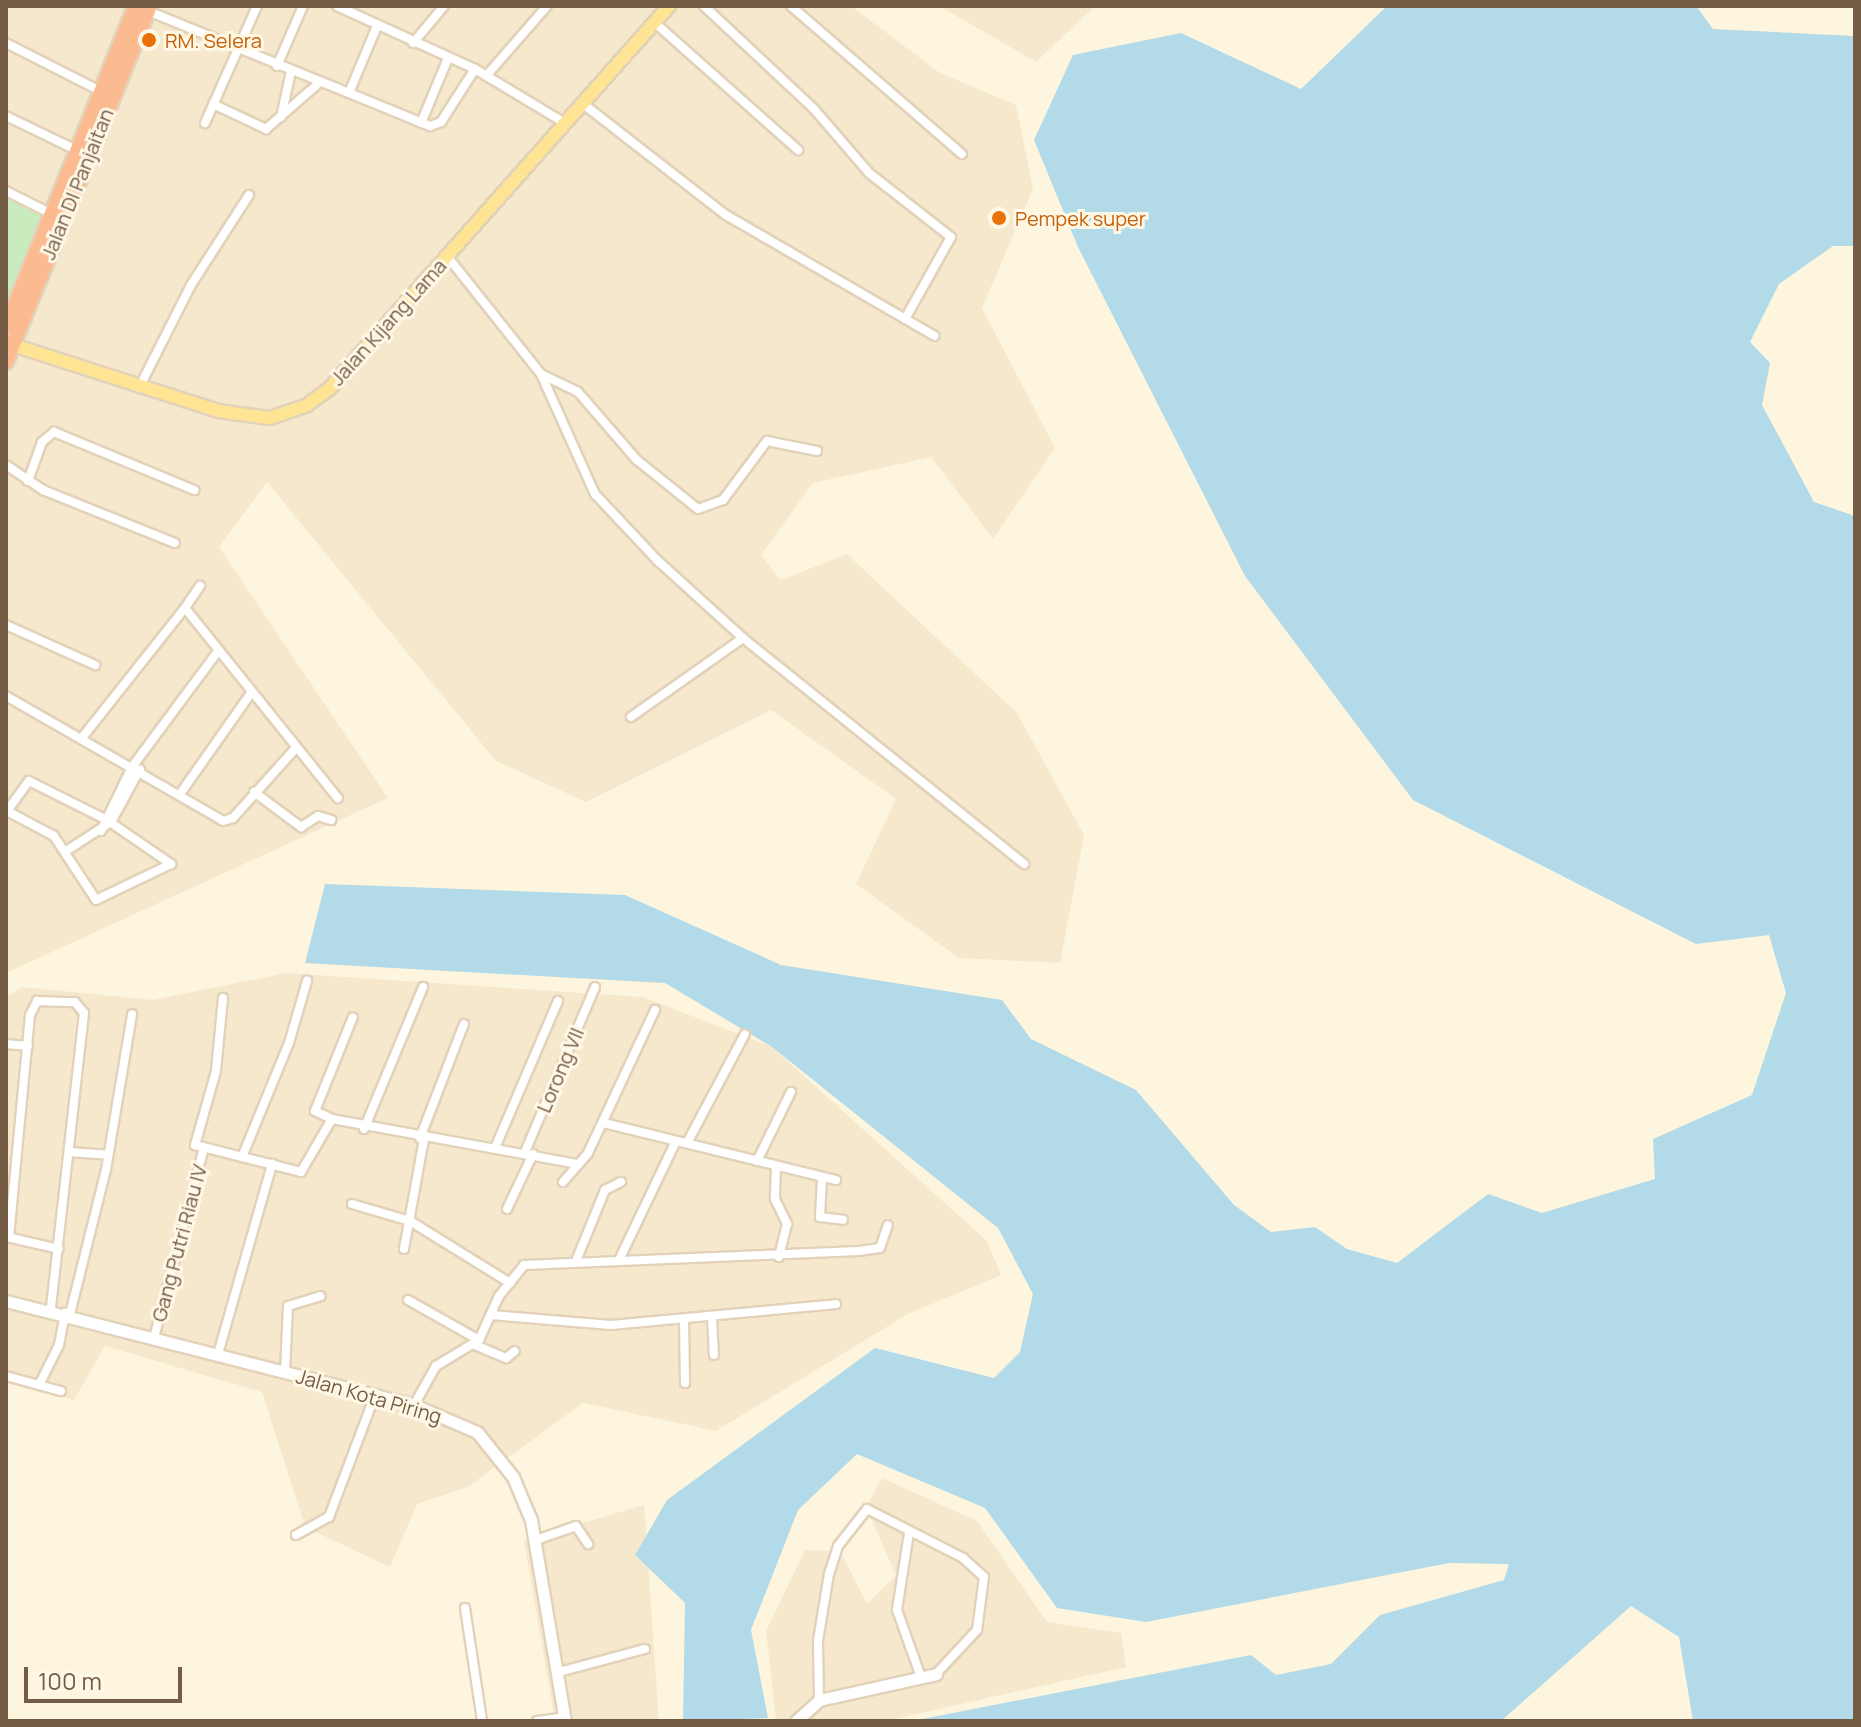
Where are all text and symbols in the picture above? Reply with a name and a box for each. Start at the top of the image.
place label: RM. Selera [165,28,262,52]
marker: RM. Selera [140,31,158,49]
street label: Jalan DI Panjaitan [36,105,118,263]
place label: Pempek super [1015,206,1146,230]
marker: Pempek super [990,209,1008,227]
street label: Jalan Kijang Lama [325,254,451,390]
street label: Lorong VII [531,1024,589,1116]
street label: Gang Putri Riau IV [146,1162,212,1324]
street label: Jalan Kota Piring [293,1364,445,1428]
scale bar [28,1651,186,1701]
text: 100 m [38,1664,102,1697]

